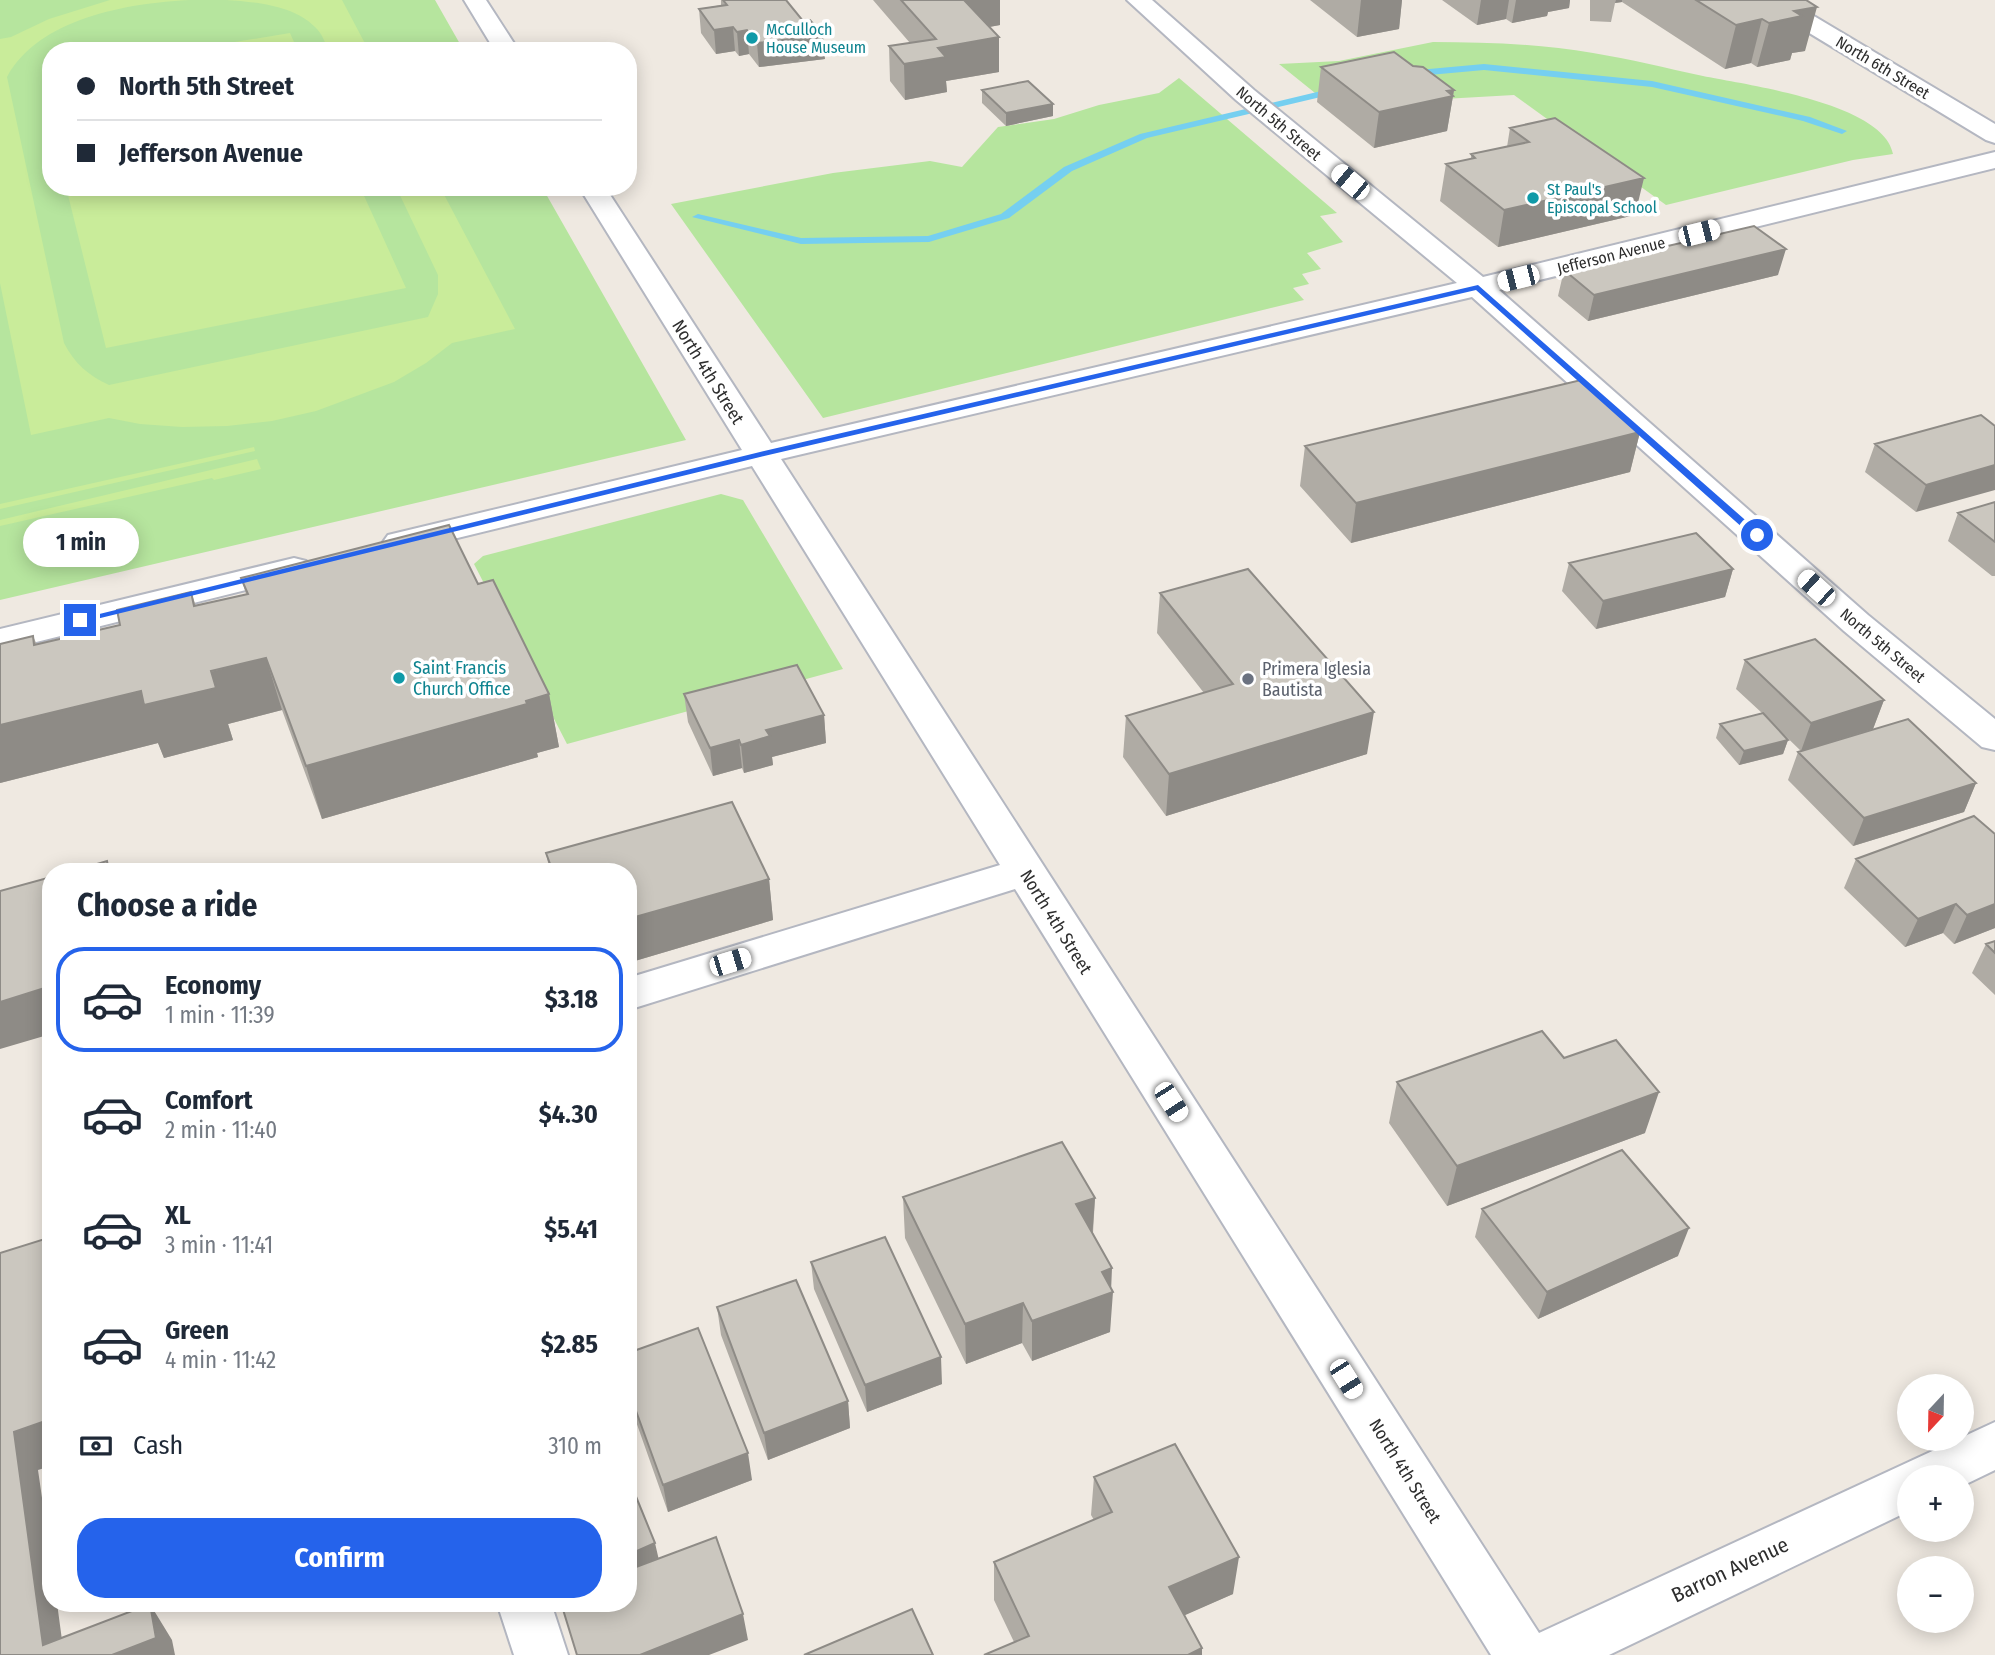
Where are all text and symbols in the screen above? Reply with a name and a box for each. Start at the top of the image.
place label: McCulloch House Museum [766,20,866,57]
marker: McCulloch House Museum [744,30,760,46]
street label: North 6th Street [1832,32,1934,103]
text: North 5th Street [119,71,294,102]
street label: North 5th Street [1232,82,1326,165]
text: Jefferson Avenue [119,138,303,169]
car [1328,160,1373,204]
place label: St Paul's Episcopal School [1547,180,1657,217]
marker: St Paul's Episcopal School [1525,190,1541,206]
car [1677,218,1722,248]
street label: Jefferson Avenue [1555,233,1667,278]
car [1496,263,1541,293]
street label: North 4th Street [667,316,749,428]
callout: 1 min [22,518,138,568]
route start [1741,519,1773,551]
text: 1 min [56,528,106,556]
car [1794,566,1839,610]
route end [64,604,96,636]
street label: North 5th Street [1836,604,1930,687]
place label: Saint Francis Church Office [413,657,511,700]
place label: Primera Iglesia Bautista [1262,658,1371,701]
marker: Saint Francis Church Office [391,670,407,686]
marker: Primera Iglesia Bautista [1240,671,1256,687]
street label: North 4th Street [1015,866,1097,978]
text: Choose a ride [77,886,258,924]
car [707,946,754,978]
icon: car [81,968,144,1031]
text: Economy [165,970,261,1001]
text: $3.18 [545,984,598,1015]
text: 1 min · 11:39 [165,1001,275,1029]
car [1151,1079,1192,1125]
icon: car [81,1083,144,1146]
text: Comfort [165,1085,253,1116]
text: $4.30 [539,1099,598,1130]
text: 2 min · 11:40 [165,1116,277,1144]
icon: car [81,1198,144,1261]
text: XL [165,1200,191,1231]
text: $5.41 [544,1214,598,1245]
text: 3 min · 11:41 [165,1231,273,1259]
icon: car [81,1313,144,1376]
text: Green [165,1315,229,1346]
text: $2.85 [541,1329,598,1360]
text: 4 min · 11:42 [165,1346,276,1374]
car [1326,1356,1367,1402]
north arrow [1897,1374,1974,1451]
map controls [1897,1374,1974,1633]
street label: North 4th Street [1364,1415,1446,1527]
icon: cash [77,1427,115,1465]
text: Cash [133,1430,183,1461]
text: 310 m [548,1432,602,1460]
button: + [1897,1465,1974,1542]
button: Confirm [77,1518,602,1598]
street label: Barron Avenue [1667,1532,1793,1608]
button: − [1897,1556,1974,1633]

